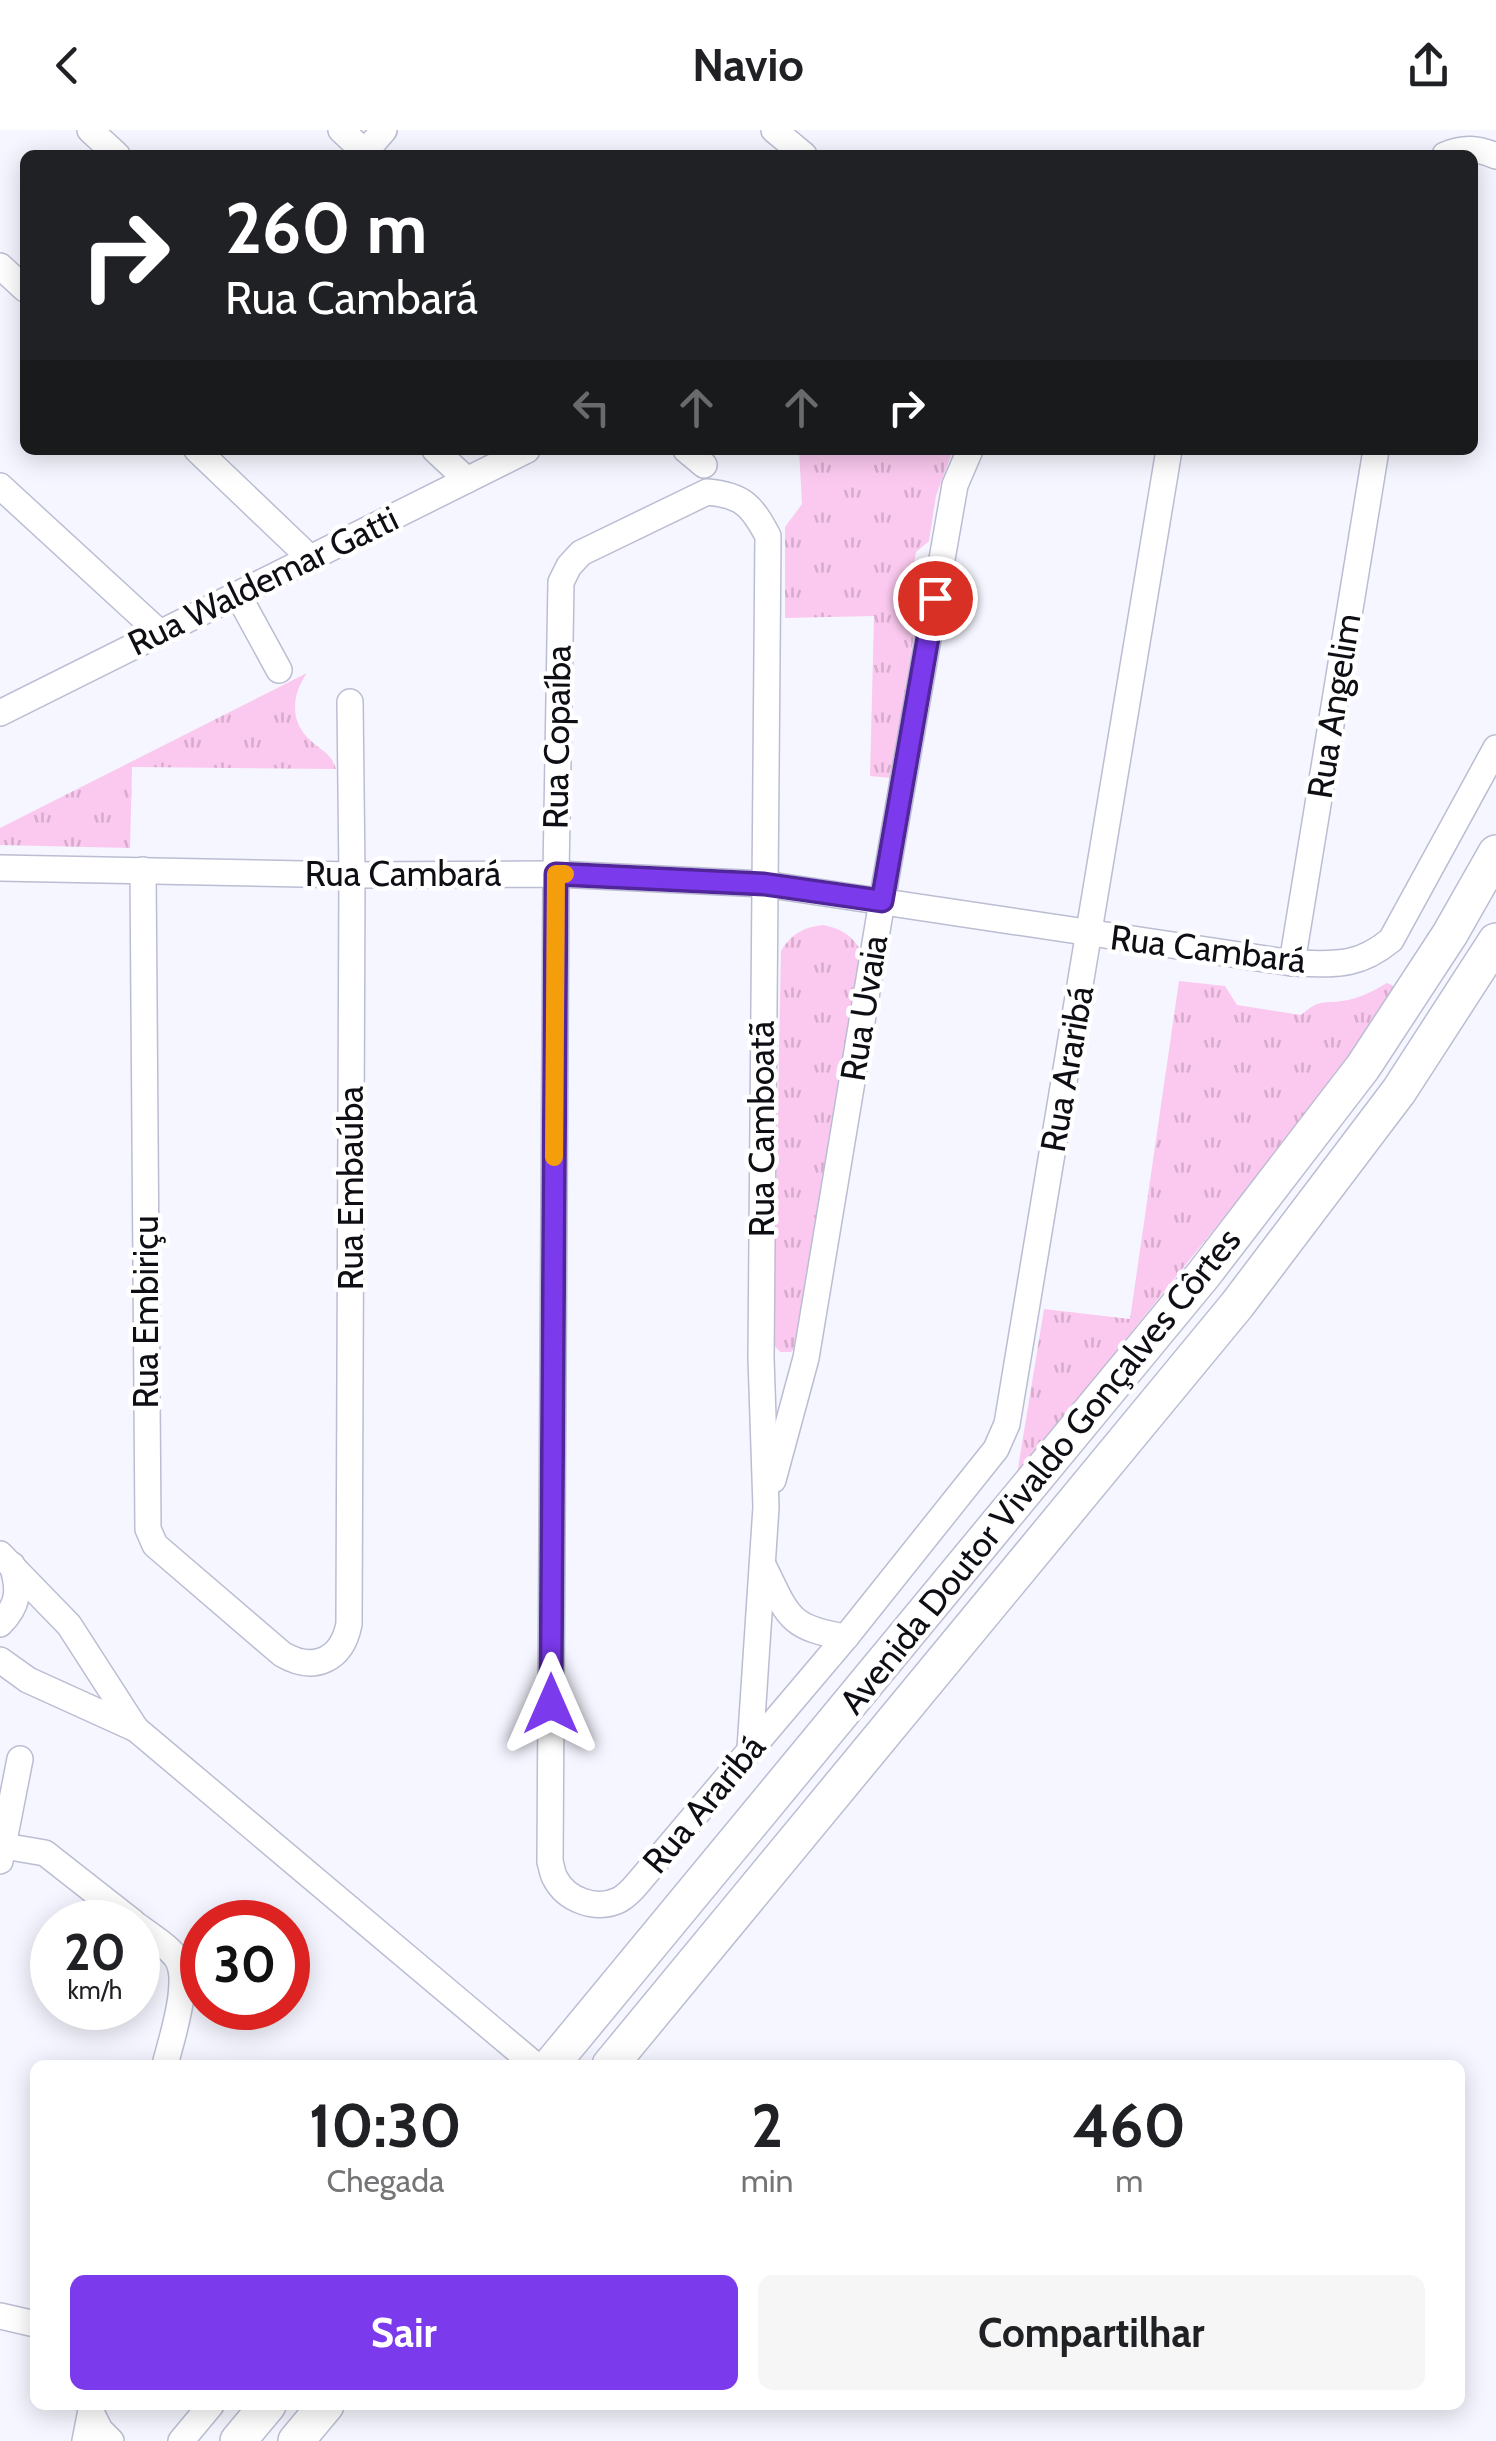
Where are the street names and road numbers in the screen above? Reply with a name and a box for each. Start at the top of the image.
street label: Rua Waldemar Gatti [121,497,405,665]
street label: Rua Angelim [1298,610,1369,801]
street label: Rua Copaíba [533,644,580,829]
street label: Rua Cambará [305,852,501,895]
street label: Rua Cambará [1108,915,1308,982]
street label: Rua Uvaia [831,932,896,1084]
street label: Rua Araribá [1031,982,1102,1155]
street label: Rua Camboatã [740,1021,783,1237]
street label: Rua Embaúba [329,1086,372,1290]
street label: Rua Embiriçu [124,1215,167,1409]
street label: Avenida Doutor Vivaldo Gonçalves Côrtes [830,1219,1249,1722]
street label: Rua Araribá [633,1726,774,1882]

